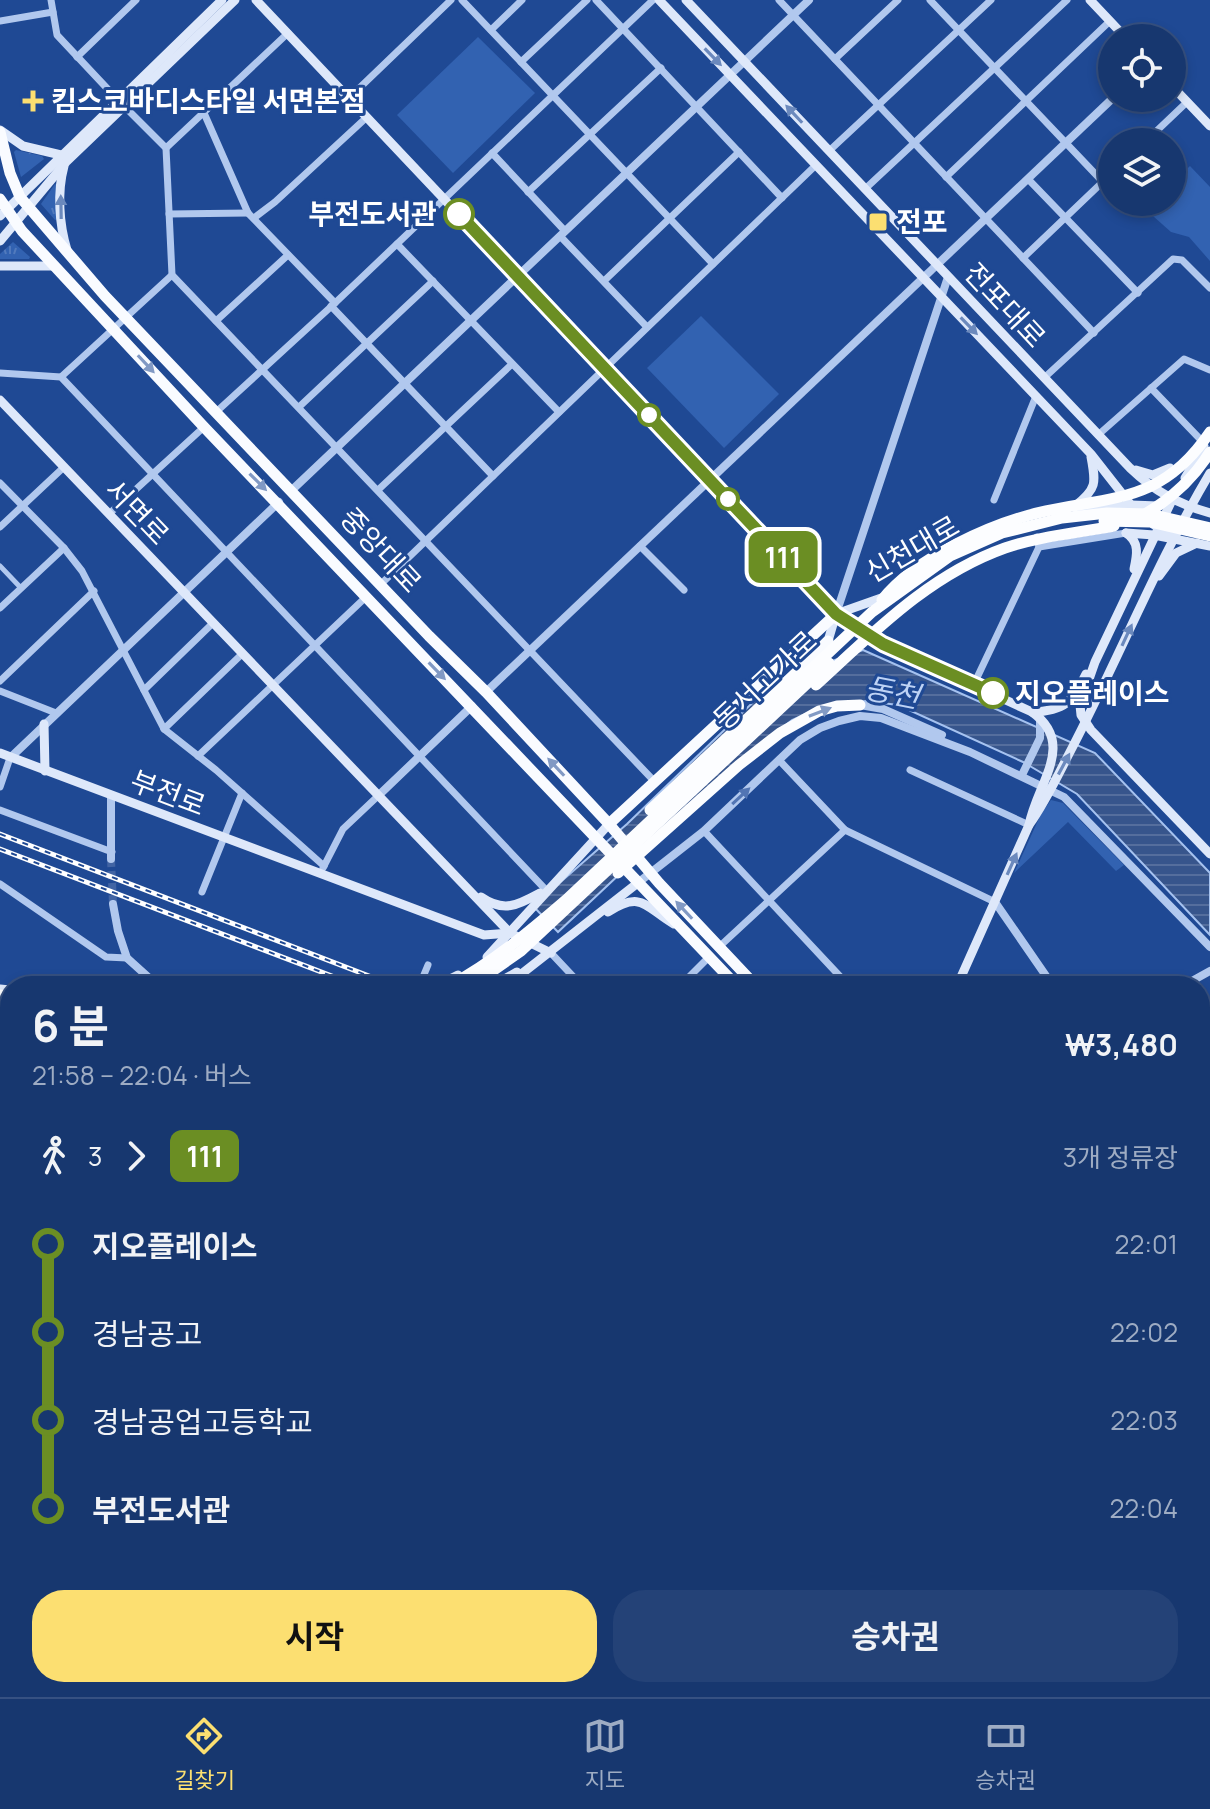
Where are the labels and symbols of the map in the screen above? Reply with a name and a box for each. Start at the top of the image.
one-way arrow [703,47,721,66]
place label: 킴스코바디스타일 서면본점 [51,81,366,119]
marker: 킴스코바디스타일 서면본점 [22,90,44,112]
one-way arrow [785,105,803,124]
one-way arrow [55,194,67,219]
place label: 부전도서관 [308,194,437,232]
marker: 부전도서관 [444,199,474,229]
place label: 전포 [896,202,948,240]
marker: 전포 [867,211,889,233]
street label: 전포대로 [957,254,1055,355]
one-way arrow [960,316,978,335]
one-way arrow [137,355,155,374]
unlabelled marker [638,404,660,426]
street label: 서면로 [97,470,178,552]
one-way arrow [249,472,267,491]
unlabelled marker [717,488,739,510]
street label: 중앙대로 [333,499,431,600]
street label: 신천대로 [857,506,966,590]
line badge: 111 [737,531,829,583]
street label: 동서고가로 [704,621,824,737]
one-way arrow [1120,623,1134,647]
one-way arrow [428,661,446,680]
water label: 동천 [861,666,927,718]
place label: 지오플레이스 [1015,673,1170,711]
marker: 지오플레이스 [978,678,1008,708]
one-way arrow [808,705,832,718]
one-way arrow [1057,752,1070,775]
one-way arrow [547,757,565,776]
street label: 부전로 [125,760,211,824]
one-way arrow [731,787,750,805]
one-way arrow [1005,852,1019,876]
one-way arrow [675,901,693,920]

